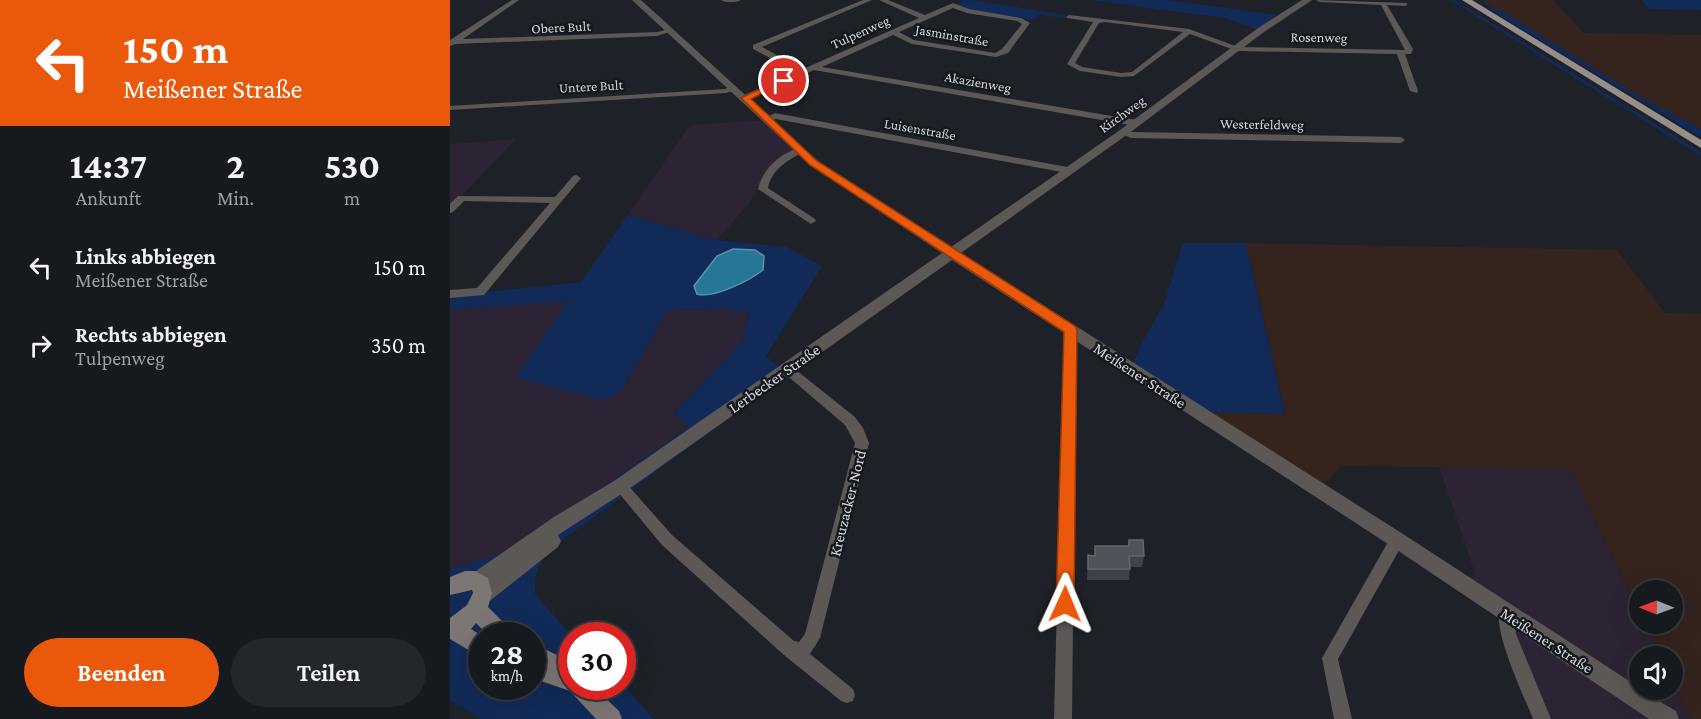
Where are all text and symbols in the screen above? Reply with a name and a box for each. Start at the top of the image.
street label: Tulpenweg [828,12,892,52]
street label: Obere Bult [531,17,592,37]
street label: Jasminstraße [912,20,990,49]
icon: left [24,24,102,102]
text: 150 m [123,25,228,72]
street label: Rosenweg [1290,29,1348,45]
pin [758,55,809,106]
icon: arrive [767,64,800,97]
street label: Akazienweg [943,68,1013,96]
text: Meißener Straße [123,74,302,104]
street label: Untere Bult [559,76,624,96]
street label: Kirchweg [1096,92,1148,136]
street label: Luisenstraße [883,115,957,143]
street label: Westerfeldweg [1220,115,1304,133]
text: 14:37 [70,146,147,186]
text: 2 [226,146,245,186]
text: 530 [324,146,380,186]
text: Ankunft [76,187,141,209]
text: Min. [217,187,254,209]
text: m [344,187,360,209]
text: Links abbiegen [75,244,216,269]
icon: left [24,251,57,284]
text: 150 m [374,255,426,280]
text: Meißener Straße [75,269,208,291]
text: Rechts abbiegen [75,322,227,347]
icon: right [24,329,57,362]
text: 350 m [371,333,426,358]
street label: Meißener Straße [1091,339,1189,411]
street label: Lerbecker Straße [726,341,823,416]
text: Tulpenweg [75,347,165,369]
street label: Kreuzacker-Nord [826,448,869,558]
position arrow [1033,572,1097,636]
north arrow [1629,580,1683,634]
map controls [1629,580,1683,700]
street label: Meißener Straße [1498,604,1596,676]
speed limit sign: 30 [558,622,636,700]
text: 28 [491,637,523,670]
button: Beenden [24,638,219,707]
button: Teilen [231,638,426,707]
button: sound [1629,646,1683,700]
text: km/h [491,668,523,684]

